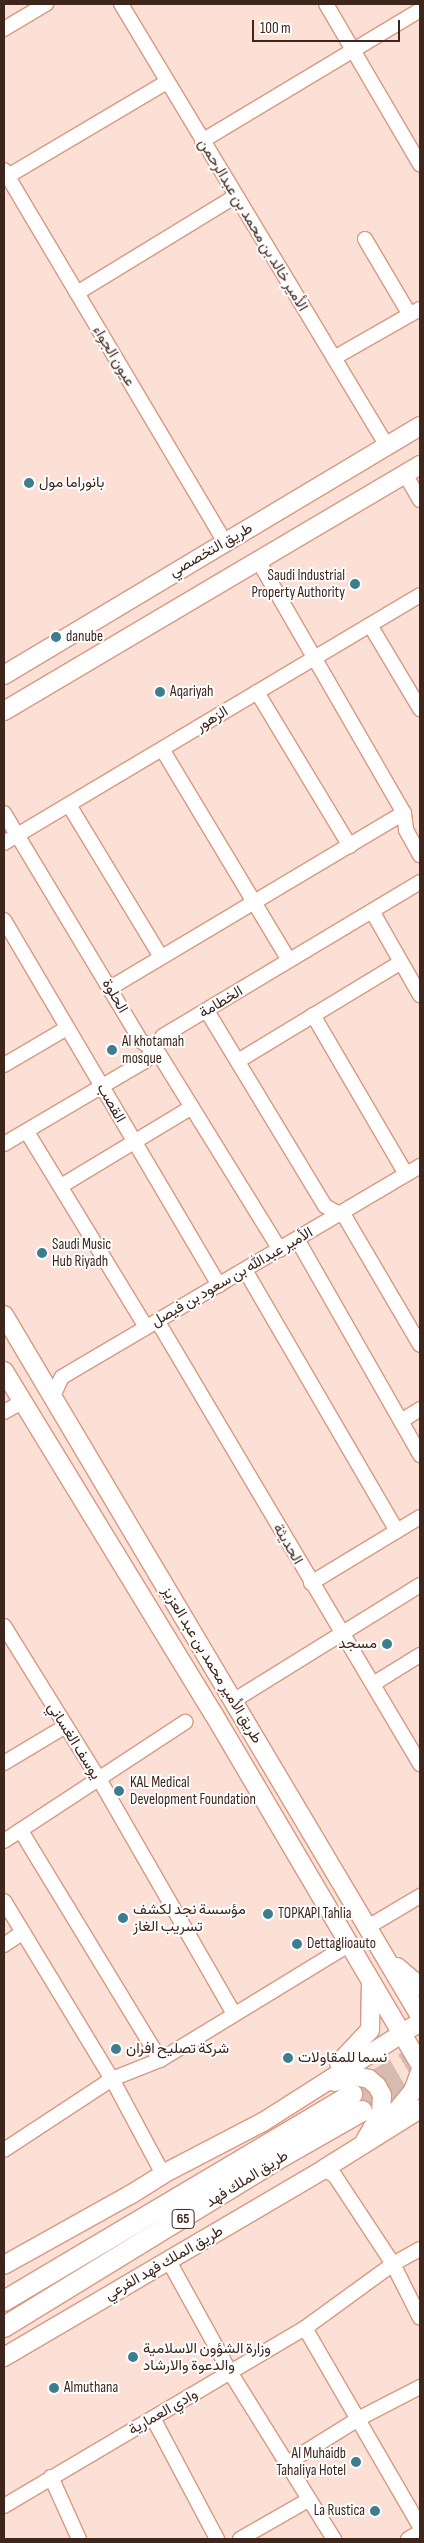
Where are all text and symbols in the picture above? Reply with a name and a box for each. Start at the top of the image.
scale bar [254,10,402,42]
text: 100 m [260,19,291,38]
street label: الأمير خالد بن محمد بن عبدالرحمن [194,135,312,315]
street label: عيون الجواء [89,322,139,390]
place label: بانوراما مول [39,474,104,492]
marker: بانوراما مول [23,477,35,489]
street label: طريق التخصصي [166,519,256,581]
place label: Saudi Industrial Property Authority [251,566,345,601]
marker: Saudi Industrial Property Authority [349,578,361,590]
place label: danube [66,628,103,646]
marker: danube [50,631,62,643]
place label: Aqariyah [170,683,213,701]
marker: Aqariyah [154,686,166,698]
street label: الزهور [193,702,231,736]
street label: الحلوة [98,976,132,1016]
street label: الخطامة [196,982,246,1022]
place label: Al khotamah mosque [122,1032,184,1067]
marker: Al khotamah mosque [106,1044,118,1056]
street label: القصب [93,1080,129,1126]
street label: الأمير عبدالله بن سعود بن فيصل [148,1223,316,1331]
place label: Saudi Music Hub Riyadh [52,1235,111,1270]
marker: Saudi Music Hub Riyadh [36,1247,48,1259]
street label: الحديثة [269,1520,307,1568]
street label: طريق الأمير محمد بن عبد العزيز [158,1583,266,1747]
place label: مسجد [338,1635,377,1653]
marker: مسجد [381,1638,393,1650]
street label: يوسف الغساني [43,1699,105,1783]
place label: KAL Medical Development Foundation [130,1773,256,1808]
marker: KAL Medical Development Foundation [112,1784,126,1798]
place label: مؤسسة نجد لكشف تسريب الغاز [133,1900,246,1935]
place label: TOPKAPI Tahlia [278,1905,352,1923]
marker: TOPKAPI Tahlia [262,1908,274,1920]
marker: مؤسسة نجد لكشف تسريب الغاز [117,1912,129,1924]
place label: Dettaglioauto [307,1935,376,1953]
marker: Dettaglioauto [291,1938,303,1950]
place label: شركة تصليح افران [126,2040,229,2058]
marker: شركة تصليح افران [110,2043,122,2055]
place label: نسما للمقاولات [298,2049,387,2067]
marker: نسما للمقاولات [282,2052,294,2064]
street label: طريق الملك فهد [203,2147,291,2211]
road number: 65 [170,2208,196,2230]
street label: طريق الملك فهد الفرعي [102,2222,226,2304]
place label: وزارة الشؤون الاسلامية والدعوة والارشاد [143,2339,271,2374]
marker: وزارة الشؤون الاسلامية والدعوة والارشاد [127,2351,139,2363]
place label: Almuthana [64,2379,118,2397]
marker: Almuthana [48,2382,60,2394]
street label: وادي العمارية [125,2385,201,2439]
place label: Al Muhaidb Tahaliya Hotel [276,2444,346,2479]
marker: Al Muhaidb Tahaliya Hotel [350,2456,362,2468]
place label: La Rustica [314,2502,365,2520]
marker: La Rustica [369,2505,381,2517]

